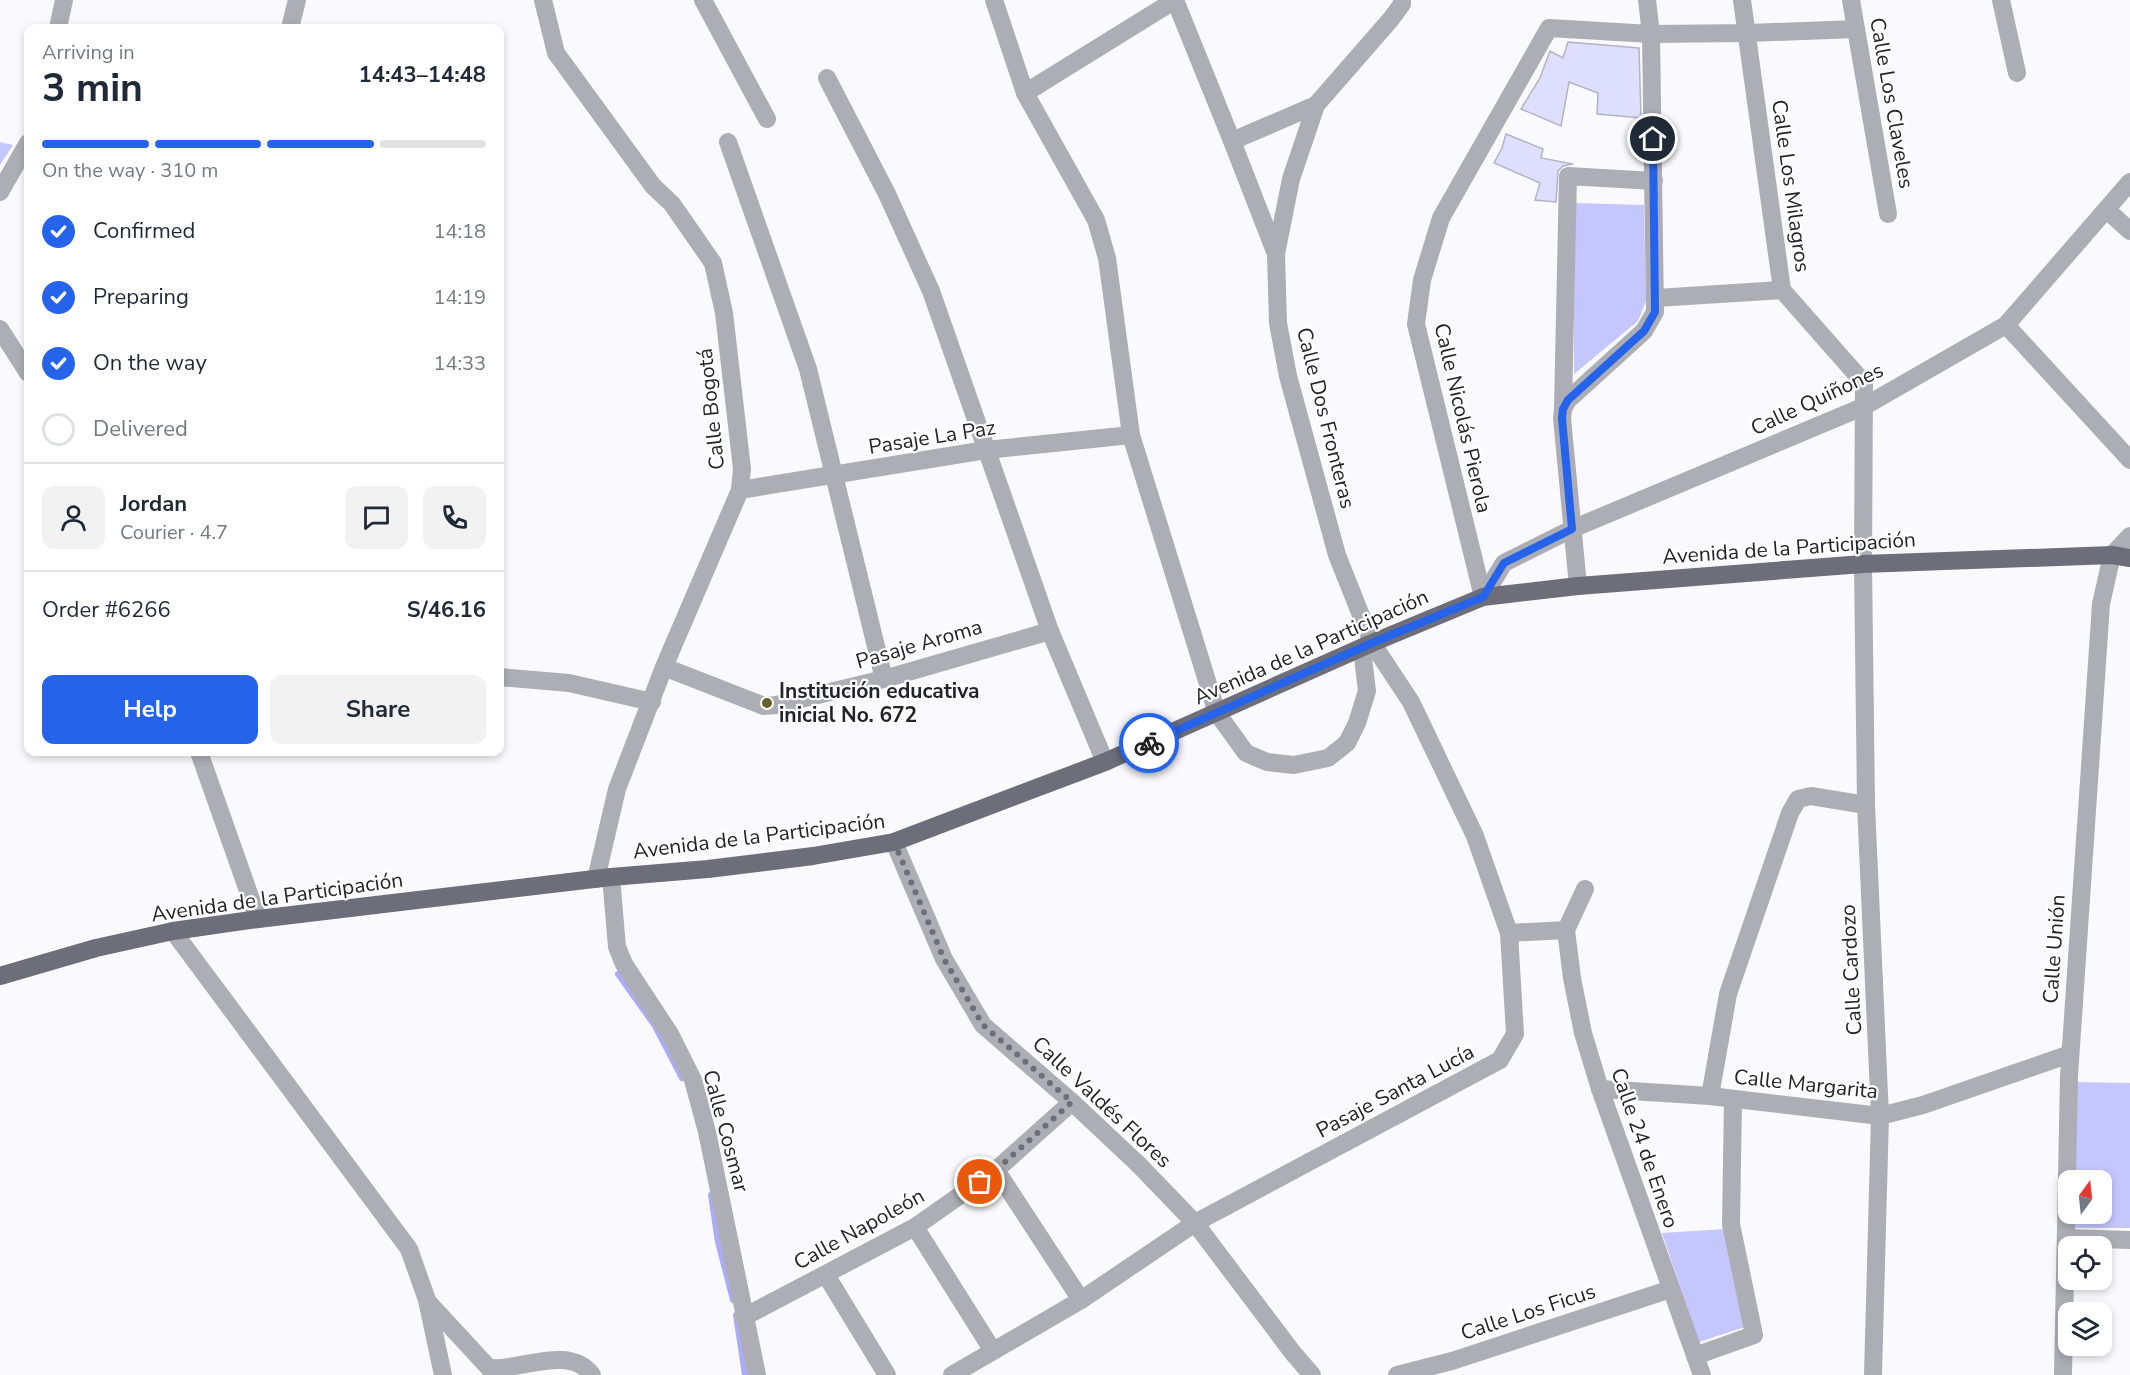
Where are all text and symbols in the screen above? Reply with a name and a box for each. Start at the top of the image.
street label: Calle Los Claveles [1863,15,1921,191]
text: Arriving in [42,39,135,66]
text: 14:43–14:48 [358,60,486,90]
text: 3 min [42,62,143,115]
street label: Calle Los Milagros [1765,98,1817,274]
pin [1627,113,1678,164]
icon: home [1636,122,1669,155]
text: On the way · 310 m [42,157,218,184]
icon: check [42,215,75,248]
text: Confirmed [93,216,195,246]
text: 14:18 [433,218,486,245]
icon: check [42,281,75,314]
text: Preparing [93,282,189,312]
text: 14:19 [433,284,486,311]
street label: Calle Nicolás Pierola [1428,320,1498,516]
street label: Calle Dos Fronteras [1290,324,1362,512]
icon: check [42,347,75,380]
street label: Calle Bogotá [691,347,731,471]
text: On the way [93,348,207,378]
text: 14:33 [433,350,486,377]
street label: Calle Quiñones [1746,356,1888,442]
street label: Pasaje La Paz [866,413,998,461]
text: Delivered [93,414,188,444]
button: person [42,486,105,549]
button: chat [345,486,408,549]
button: phone [423,486,486,549]
text: Jordan [120,489,187,519]
text: Courier · 4.7 [120,519,228,546]
street label: Avenida de la Participación [1661,525,1917,571]
street label: Avenida de la Participación [1189,583,1433,711]
text: Order #6266 [42,595,171,625]
text: S/46.16 [407,595,486,625]
street label: Pasaje Aroma [853,613,985,675]
button: Help [42,675,258,744]
button: Share [270,675,486,744]
place label: Institución educativa inicial No. 672 [779,677,980,729]
marker: Institución educativa inicial No. 672 [760,696,774,710]
courier [1119,713,1179,773]
icon: bike [1133,727,1166,760]
street label: Avenida de la Participación [631,807,887,865]
street label: Avenida de la Participación [149,865,405,929]
street label: Calle Unión [2036,893,2072,1005]
street label: Calle Cardozo [1834,904,1868,1036]
street label: Calle Valdés Flores [1026,1030,1178,1174]
street label: Pasaje Santa Lucía [1311,1038,1479,1144]
street label: Calle Margarita [1733,1063,1879,1105]
street label: Calle 24 de Enero [1604,1064,1686,1232]
street label: Calle Cosmar [696,1067,756,1196]
pin [954,1156,1005,1207]
icon: bag [963,1165,996,1198]
north arrow [2058,1170,2112,1224]
map controls [2058,1170,2112,1356]
street label: Calle Napoleón [789,1182,929,1276]
button: locate [2058,1236,2112,1290]
street label: Calle Los Ficus [1457,1277,1599,1347]
button: layers [2058,1302,2112,1356]

